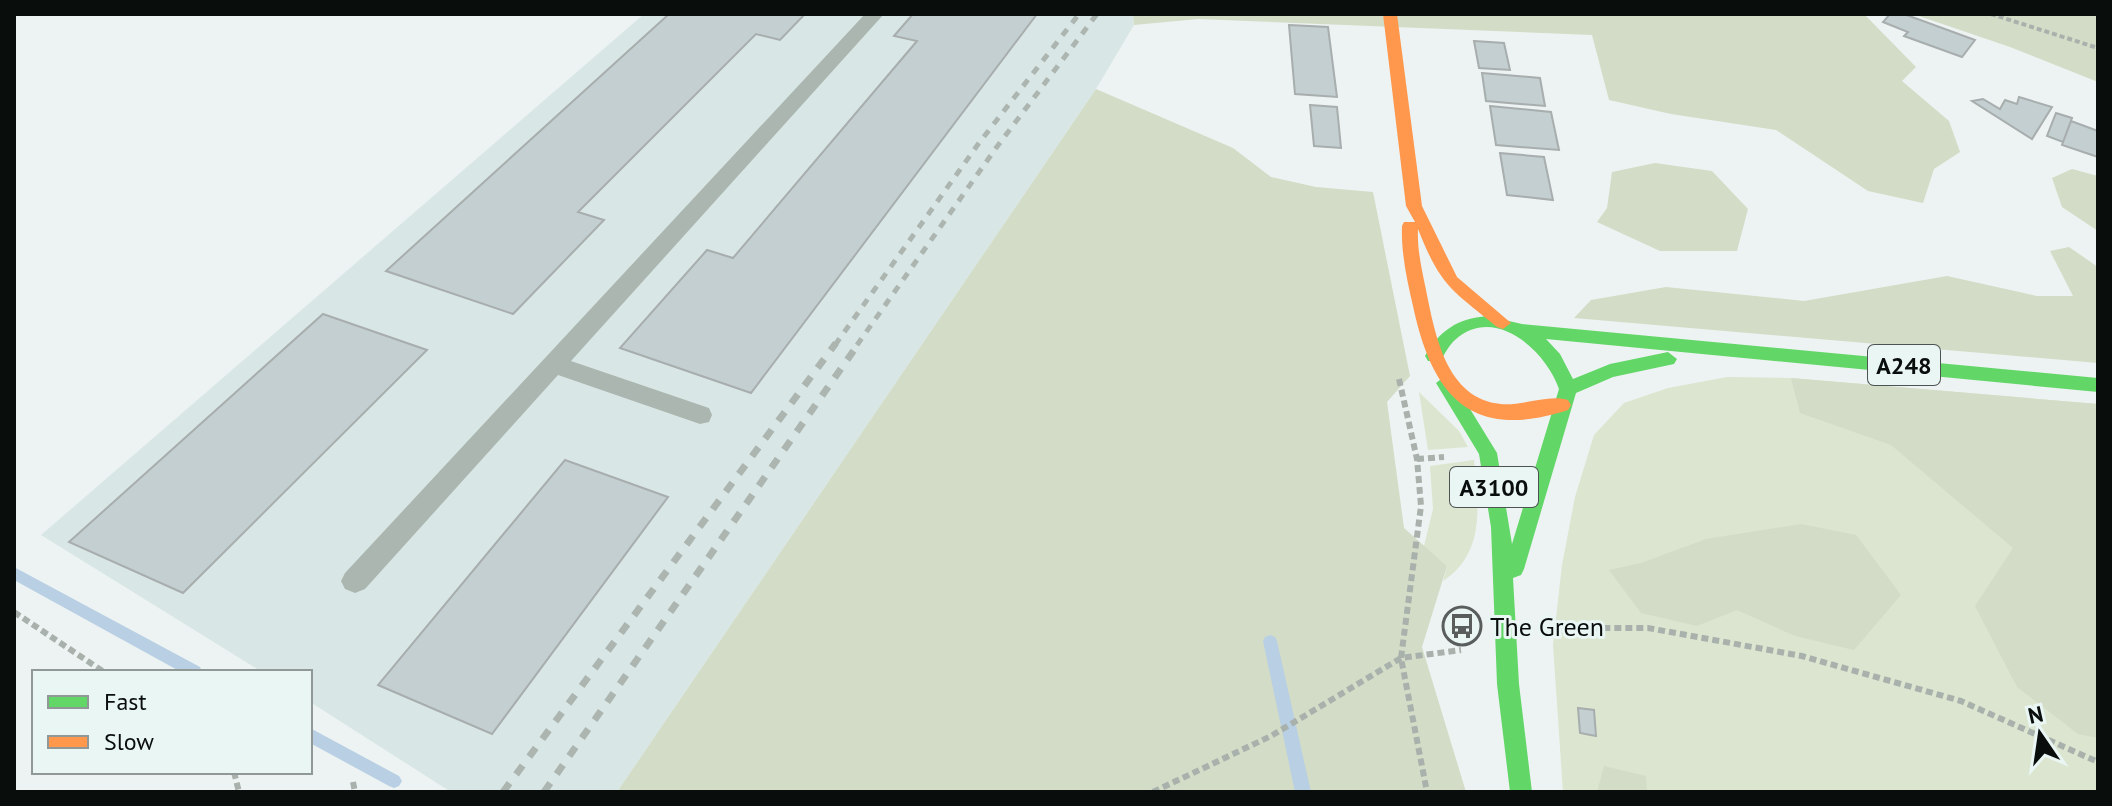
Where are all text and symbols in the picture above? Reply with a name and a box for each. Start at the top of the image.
road number: A248 [1868,345,1940,385]
road number: A3100 [1450,467,1538,507]
bus stop icon: The Green [1441,605,1483,647]
place label: The Green [1490,610,1604,643]
legend [32,670,312,774]
text: Fast [104,686,147,717]
north arrow [2000,694,2080,774]
text: N [2025,699,2046,730]
text: Slow [104,726,154,757]

